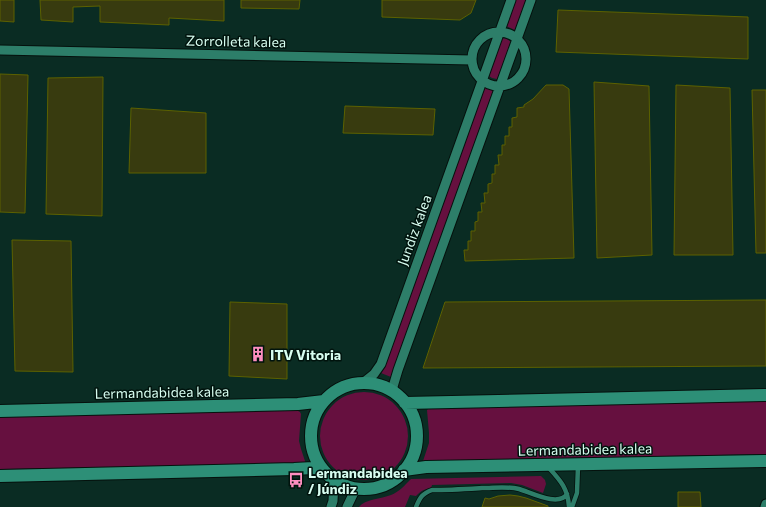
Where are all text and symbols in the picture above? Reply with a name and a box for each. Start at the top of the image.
street label: Zorrolleta kalea [186,32,286,50]
street label: Jundiz kalea [393,192,435,268]
building icon: ITV Vitoria [249,345,267,363]
place label: ITV Vitoria [270,346,341,363]
street label: Lermandabidea kalea [95,382,229,402]
street label: Lermandabidea kalea [518,439,652,459]
place label: Lermandabidea / Júndiz [308,464,408,497]
bus stop icon: Lermandabidea / Júndiz [287,471,305,489]

